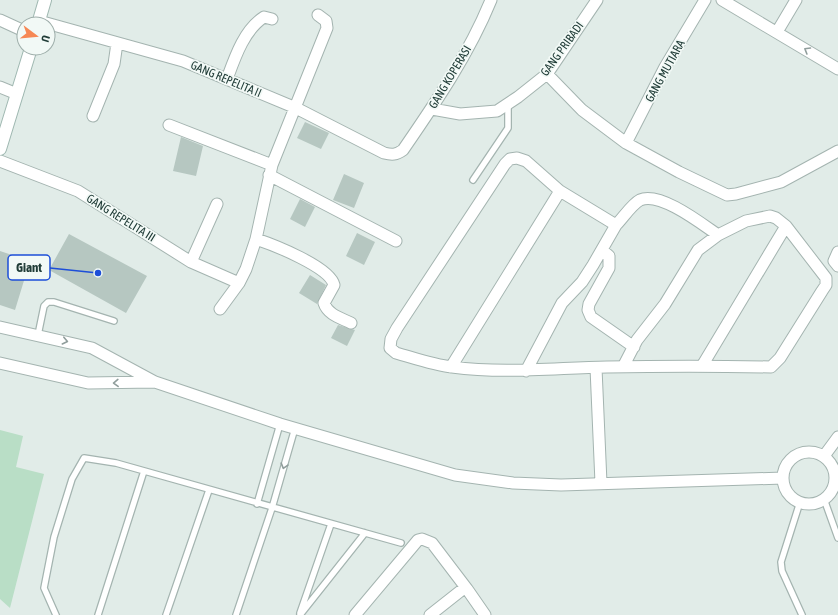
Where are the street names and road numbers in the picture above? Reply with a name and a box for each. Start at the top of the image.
street label: GANG PRIBADI [538,19,586,79]
street label: GANG MUTIARA [642,38,688,104]
street label: GANG KOPERASI [426,43,474,111]
street label: GANG REPELITA II [188,58,264,100]
street label: GANG REPELITA III [84,191,158,245]

